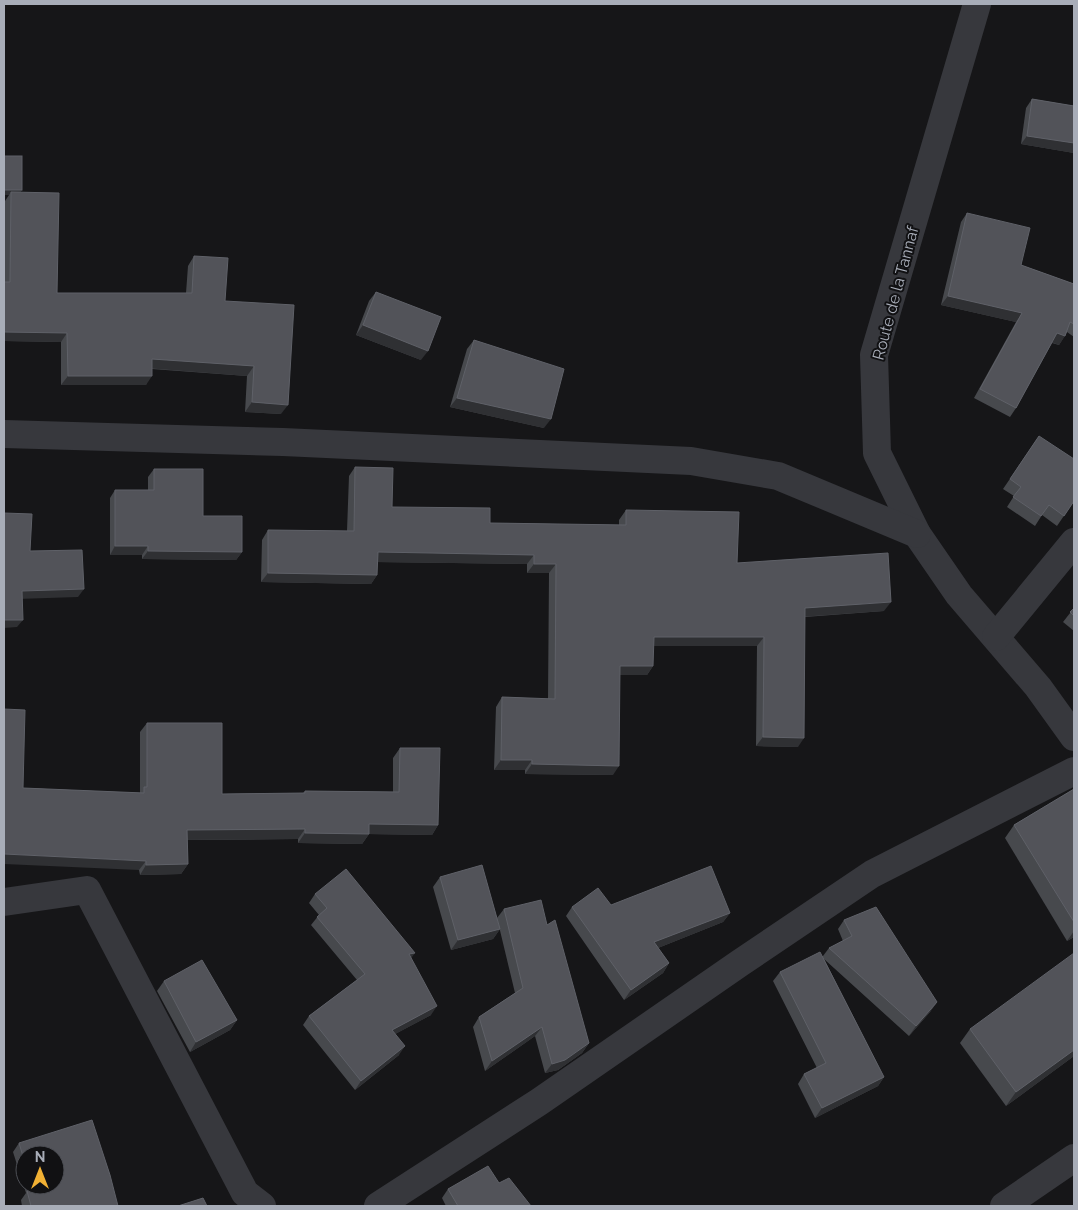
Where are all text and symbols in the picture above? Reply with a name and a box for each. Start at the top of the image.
street label: Route de la Tannaf [869,224,923,362]
north arrow [15,1145,65,1195]
text: N [35,1149,45,1165]

